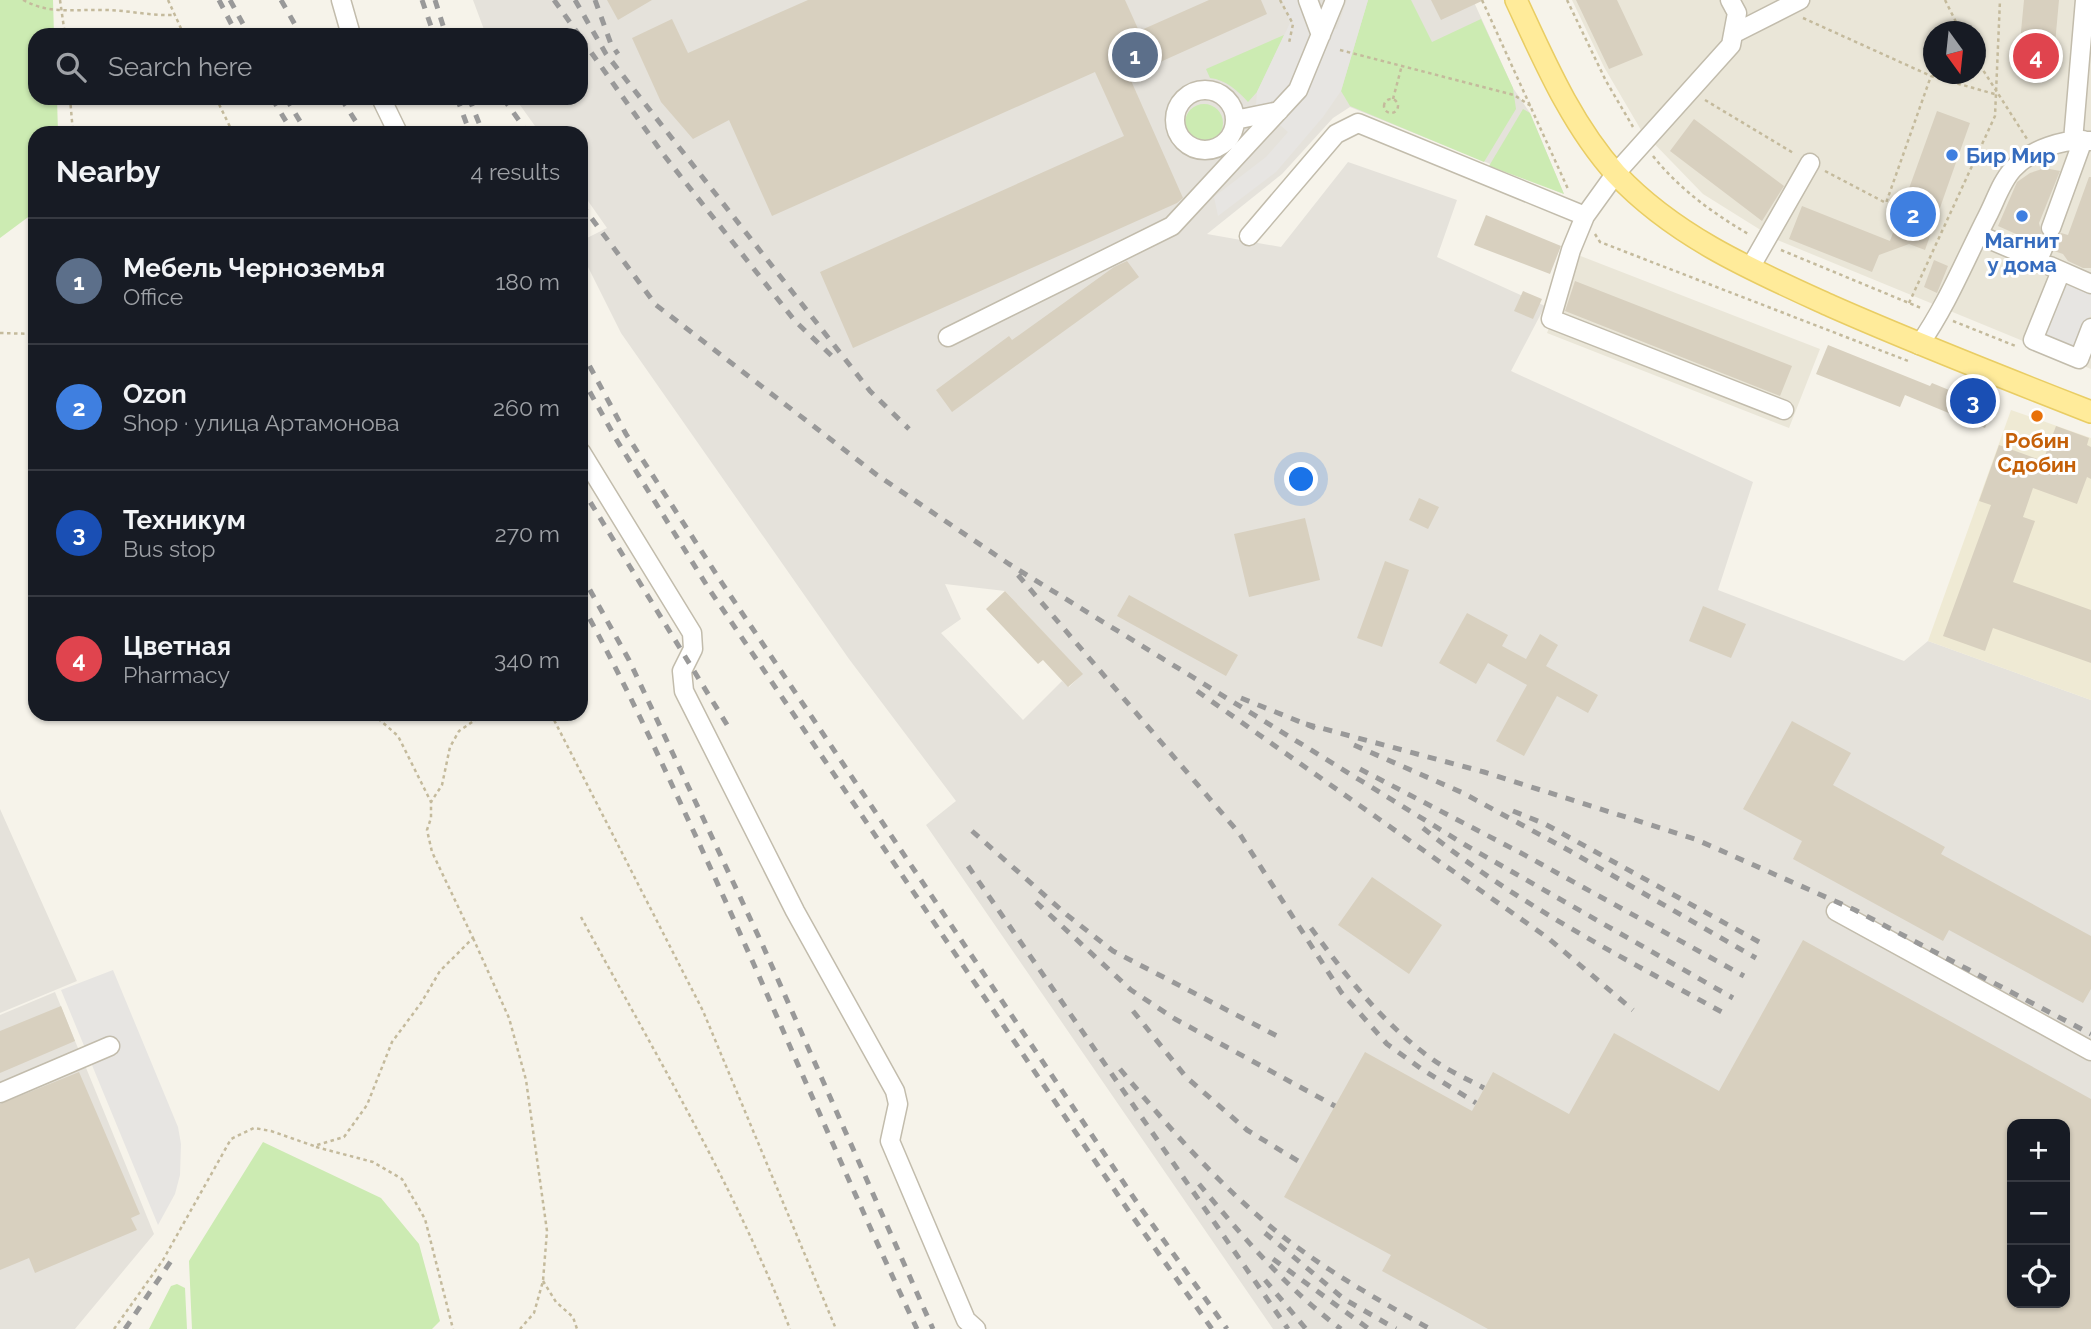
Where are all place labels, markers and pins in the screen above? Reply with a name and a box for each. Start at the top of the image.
pin: 1 [1112,29,1158,81]
pin: 4 [2013,30,2059,82]
place label: Бир Мир [1966,143,2056,168]
marker: Бир Мир [1944,147,1960,163]
pin: 2 [1890,188,1936,240]
marker: Магнит у дома [2014,208,2030,224]
place label: Магнит у дома [1985,228,2060,277]
pin: 3 [1950,375,1996,427]
marker: Робин Сдобин [2029,408,2045,424]
place label: Робин Сдобин [1997,428,2077,477]

